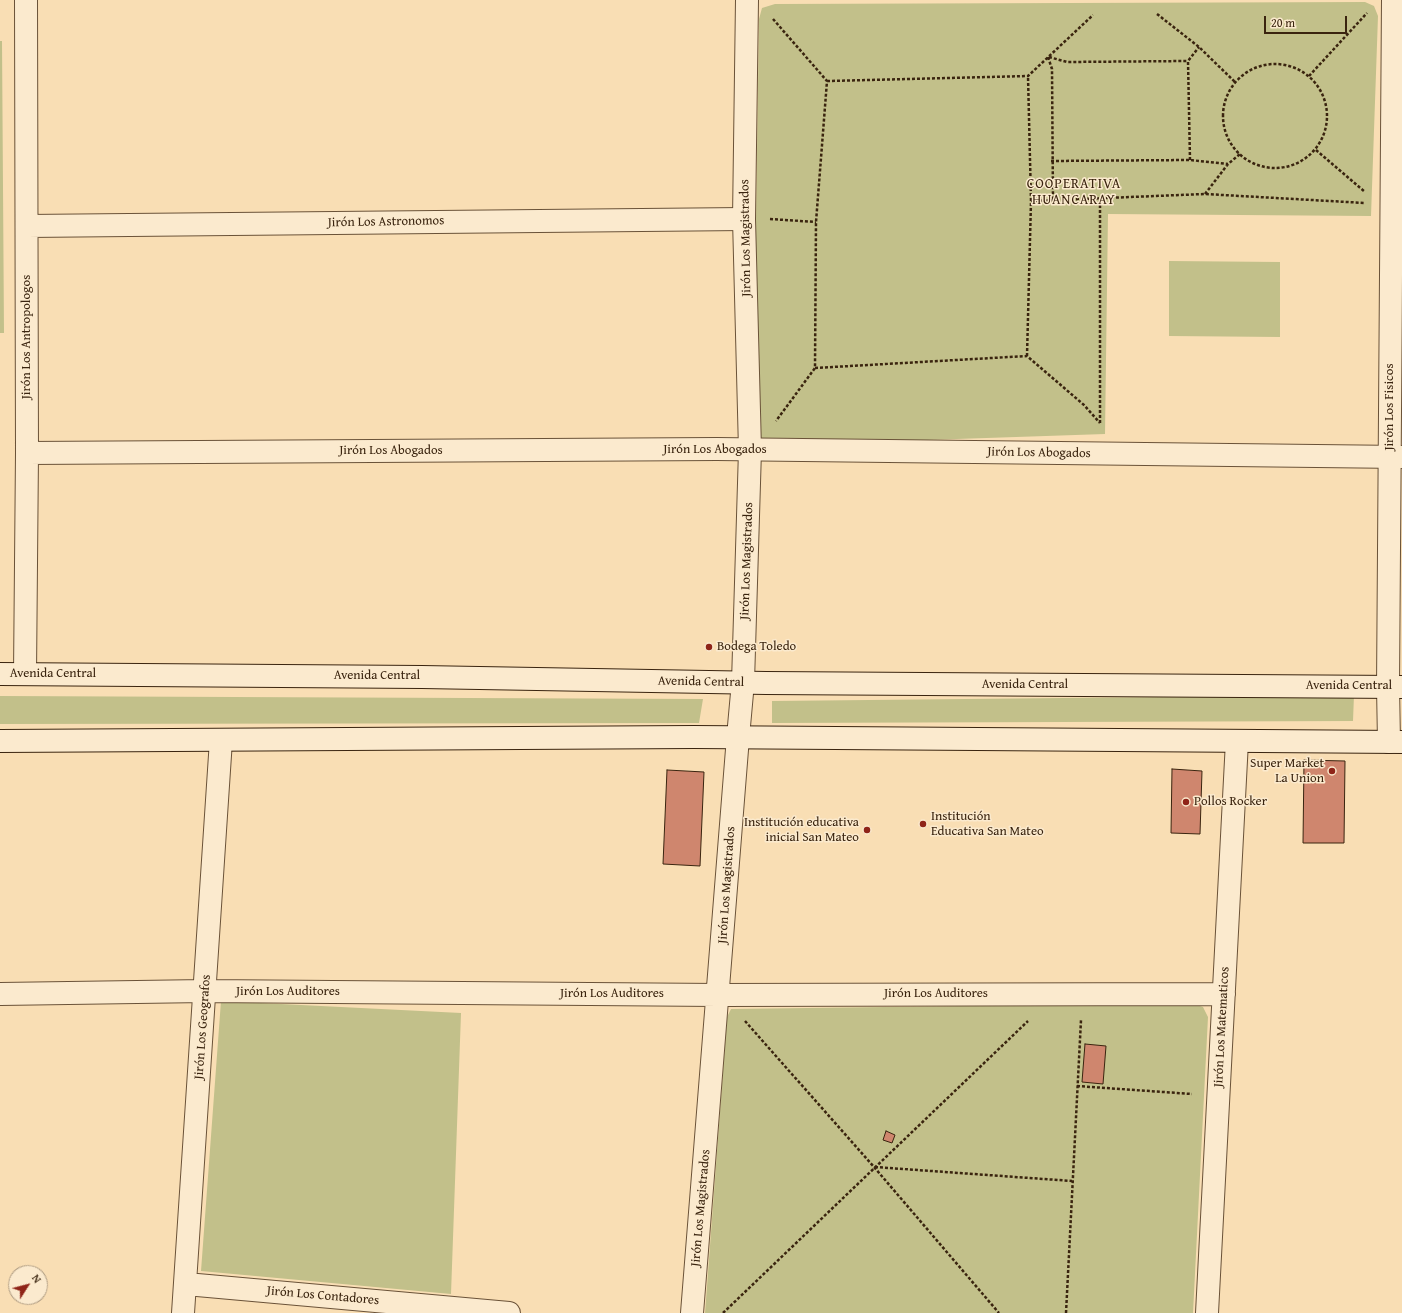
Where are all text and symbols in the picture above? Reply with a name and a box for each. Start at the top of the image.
scale bar [1266,8,1349,34]
text: 20 m [1271,14,1295,31]
district label: COOPERATIVA HUANCARAY [1027,176,1121,208]
street label: Jirón Los Magistrados [737,179,755,297]
street label: Jirón Los Astronomos [328,213,444,231]
street label: Jirón Los Antropologos [19,275,35,399]
street label: Jirón Los Fisicos [1382,363,1398,451]
street label: Jirón Los Abogados [663,442,767,458]
street label: Jirón Los Abogados [339,443,443,459]
street label: Jirón Los Abogados [987,444,1091,462]
street label: Jirón Los Magistrados [737,502,757,620]
place label: Bodega Toledo [717,639,796,655]
marker: Bodega Toledo [704,642,714,652]
street label: Avenida Central [10,666,96,682]
street label: Avenida Central [334,668,420,684]
street label: Avenida Central [658,673,744,691]
street label: Avenida Central [982,677,1068,693]
street label: Avenida Central [1306,678,1392,694]
place label: Super Market La Union [1250,756,1324,787]
marker: Super Market La Union [1327,766,1337,776]
place label: Pollos Rocker [1194,794,1267,810]
marker: Pollos Rocker [1181,797,1191,807]
place label: Institución Educativa San Mateo [931,809,1044,840]
place label: Institución educativa inicial San Mateo [744,815,859,846]
marker: Institución Educativa San Mateo [918,819,928,829]
marker: Institución educativa inicial San Mateo [862,825,872,835]
street label: Jirón Los Magistrados [715,826,739,944]
street label: Jirón Los Matematicos [1211,966,1233,1088]
street label: Jirón Los Geografos [192,974,214,1080]
street label: Jirón Los Auditores [236,984,340,1000]
street label: Jirón Los Auditores [560,986,664,1002]
street label: Jirón Los Auditores [884,986,988,1002]
street label: Jirón Los Magistrados [688,1149,714,1267]
north arrow [8,1265,48,1305]
text: N [28,1271,46,1286]
street label: Jirón Los Contadores [266,1283,380,1309]

